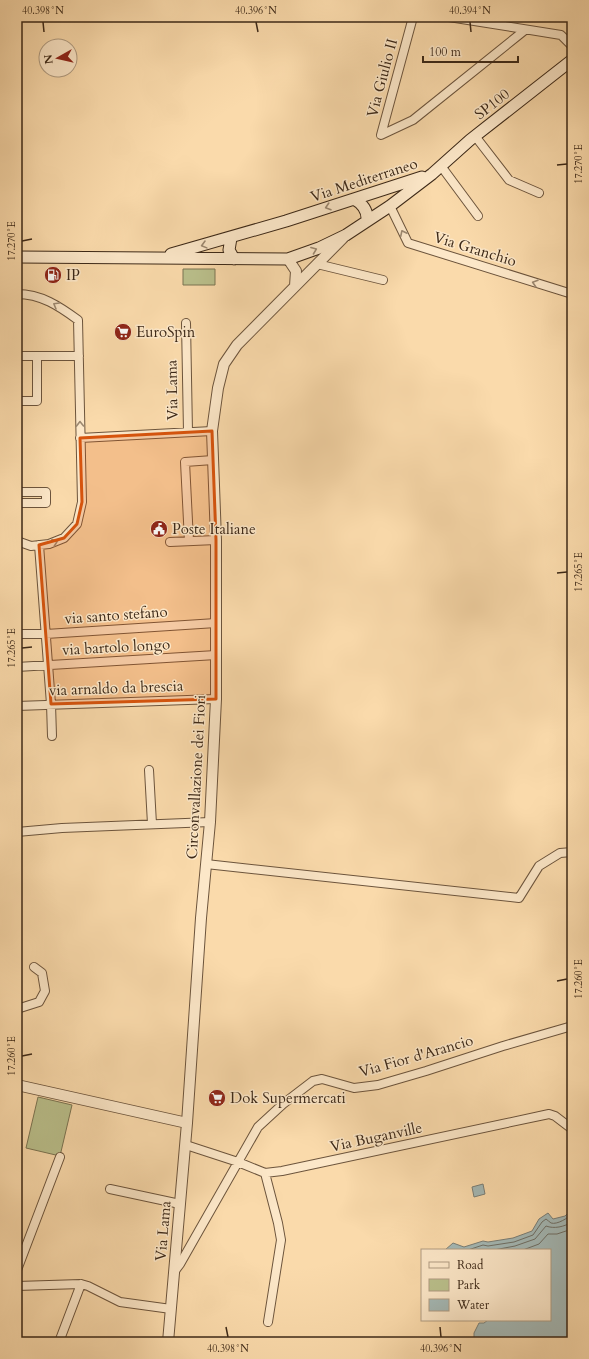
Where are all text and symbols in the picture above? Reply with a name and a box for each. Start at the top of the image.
text: 40.398°N [22,4,64,18]
text: 40.396°N [235,4,277,18]
text: 40.394°N [449,4,491,18]
street label: Via Giulio II [362,37,402,119]
north arrow [38,38,78,78]
scale bar [423,38,518,64]
text: 100 m [429,44,462,60]
text: N [40,53,57,65]
street label: SP100 [470,84,514,124]
text: 17.270°E [572,144,586,184]
street label: Via Mediterraneo [308,153,420,207]
one-way arrow [325,202,332,211]
text: 17.270°E [5,221,19,261]
street label: Via Granchio [431,227,519,271]
one-way arrow [400,230,408,237]
one-way arrow [200,240,207,249]
one-way arrow [310,247,317,255]
fuel station icon: IP [43,265,63,285]
place label: IP [66,265,80,285]
one-way arrow [531,279,538,288]
one-way arrow [53,303,60,310]
supermarket icon: EuroSpin [113,322,133,342]
place label: EuroSpin [136,322,196,342]
street label: Via Lama [161,359,183,420]
one-way arrow [76,421,84,427]
public building icon: Poste Italiane [149,519,169,539]
place label: Poste Italiane [172,519,256,539]
one-way arrow [51,538,58,546]
text: 17.265°E [572,552,586,592]
street label: via santo stefano [64,601,168,629]
text: 17.265°E [5,628,19,668]
street label: via bartolo longo [62,634,170,660]
street label: via arnaldo da brescia [48,676,184,700]
street label: Circonvallazione dei Fiori [182,694,210,860]
text: 17.260°E [572,959,586,999]
street label: Via Fior d'Arancio [357,1030,475,1082]
text: 17.260°E [5,1036,19,1076]
supermarket icon: Dok Supermercati [207,1088,227,1108]
place label: Dok Supermercati [230,1088,346,1108]
street label: Via Buganville [328,1117,424,1157]
street label: Via Lama [150,1199,176,1262]
legend [421,1249,551,1321]
text: Road [457,1257,484,1273]
text: Park [457,1277,481,1293]
text: Water [456,1297,490,1313]
text: 40.398°N [207,1342,249,1356]
text: 40.396°N [420,1342,462,1356]

